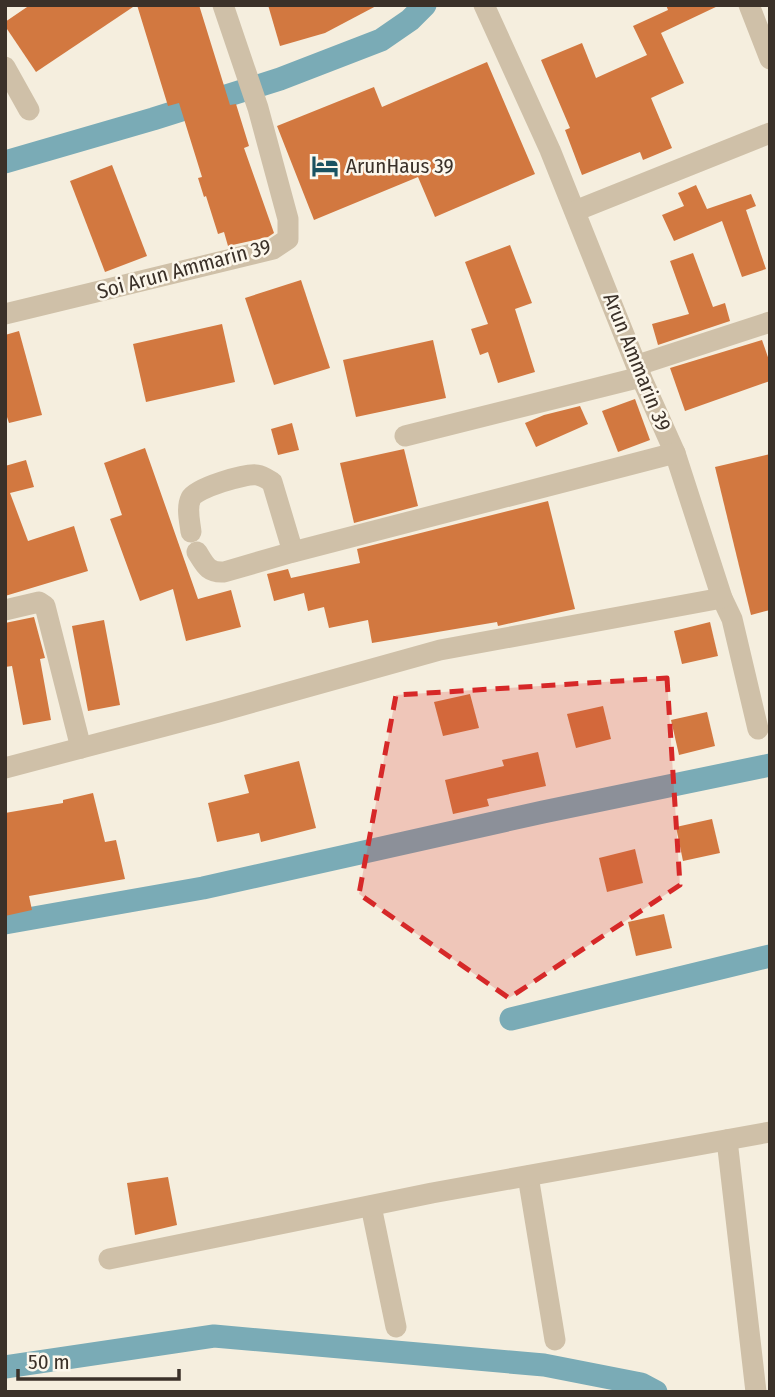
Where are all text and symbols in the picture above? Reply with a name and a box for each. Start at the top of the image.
hotel icon: ArunHaus 39 [310,151,340,181]
place label: ArunHaus 39 [346,153,454,179]
street label: Soi Arun Ammarin 39 [94,233,274,305]
street label: Arun Ammarin 39 [597,289,677,435]
scale bar [18,1338,178,1382]
text: 50 m [28,1349,70,1375]

